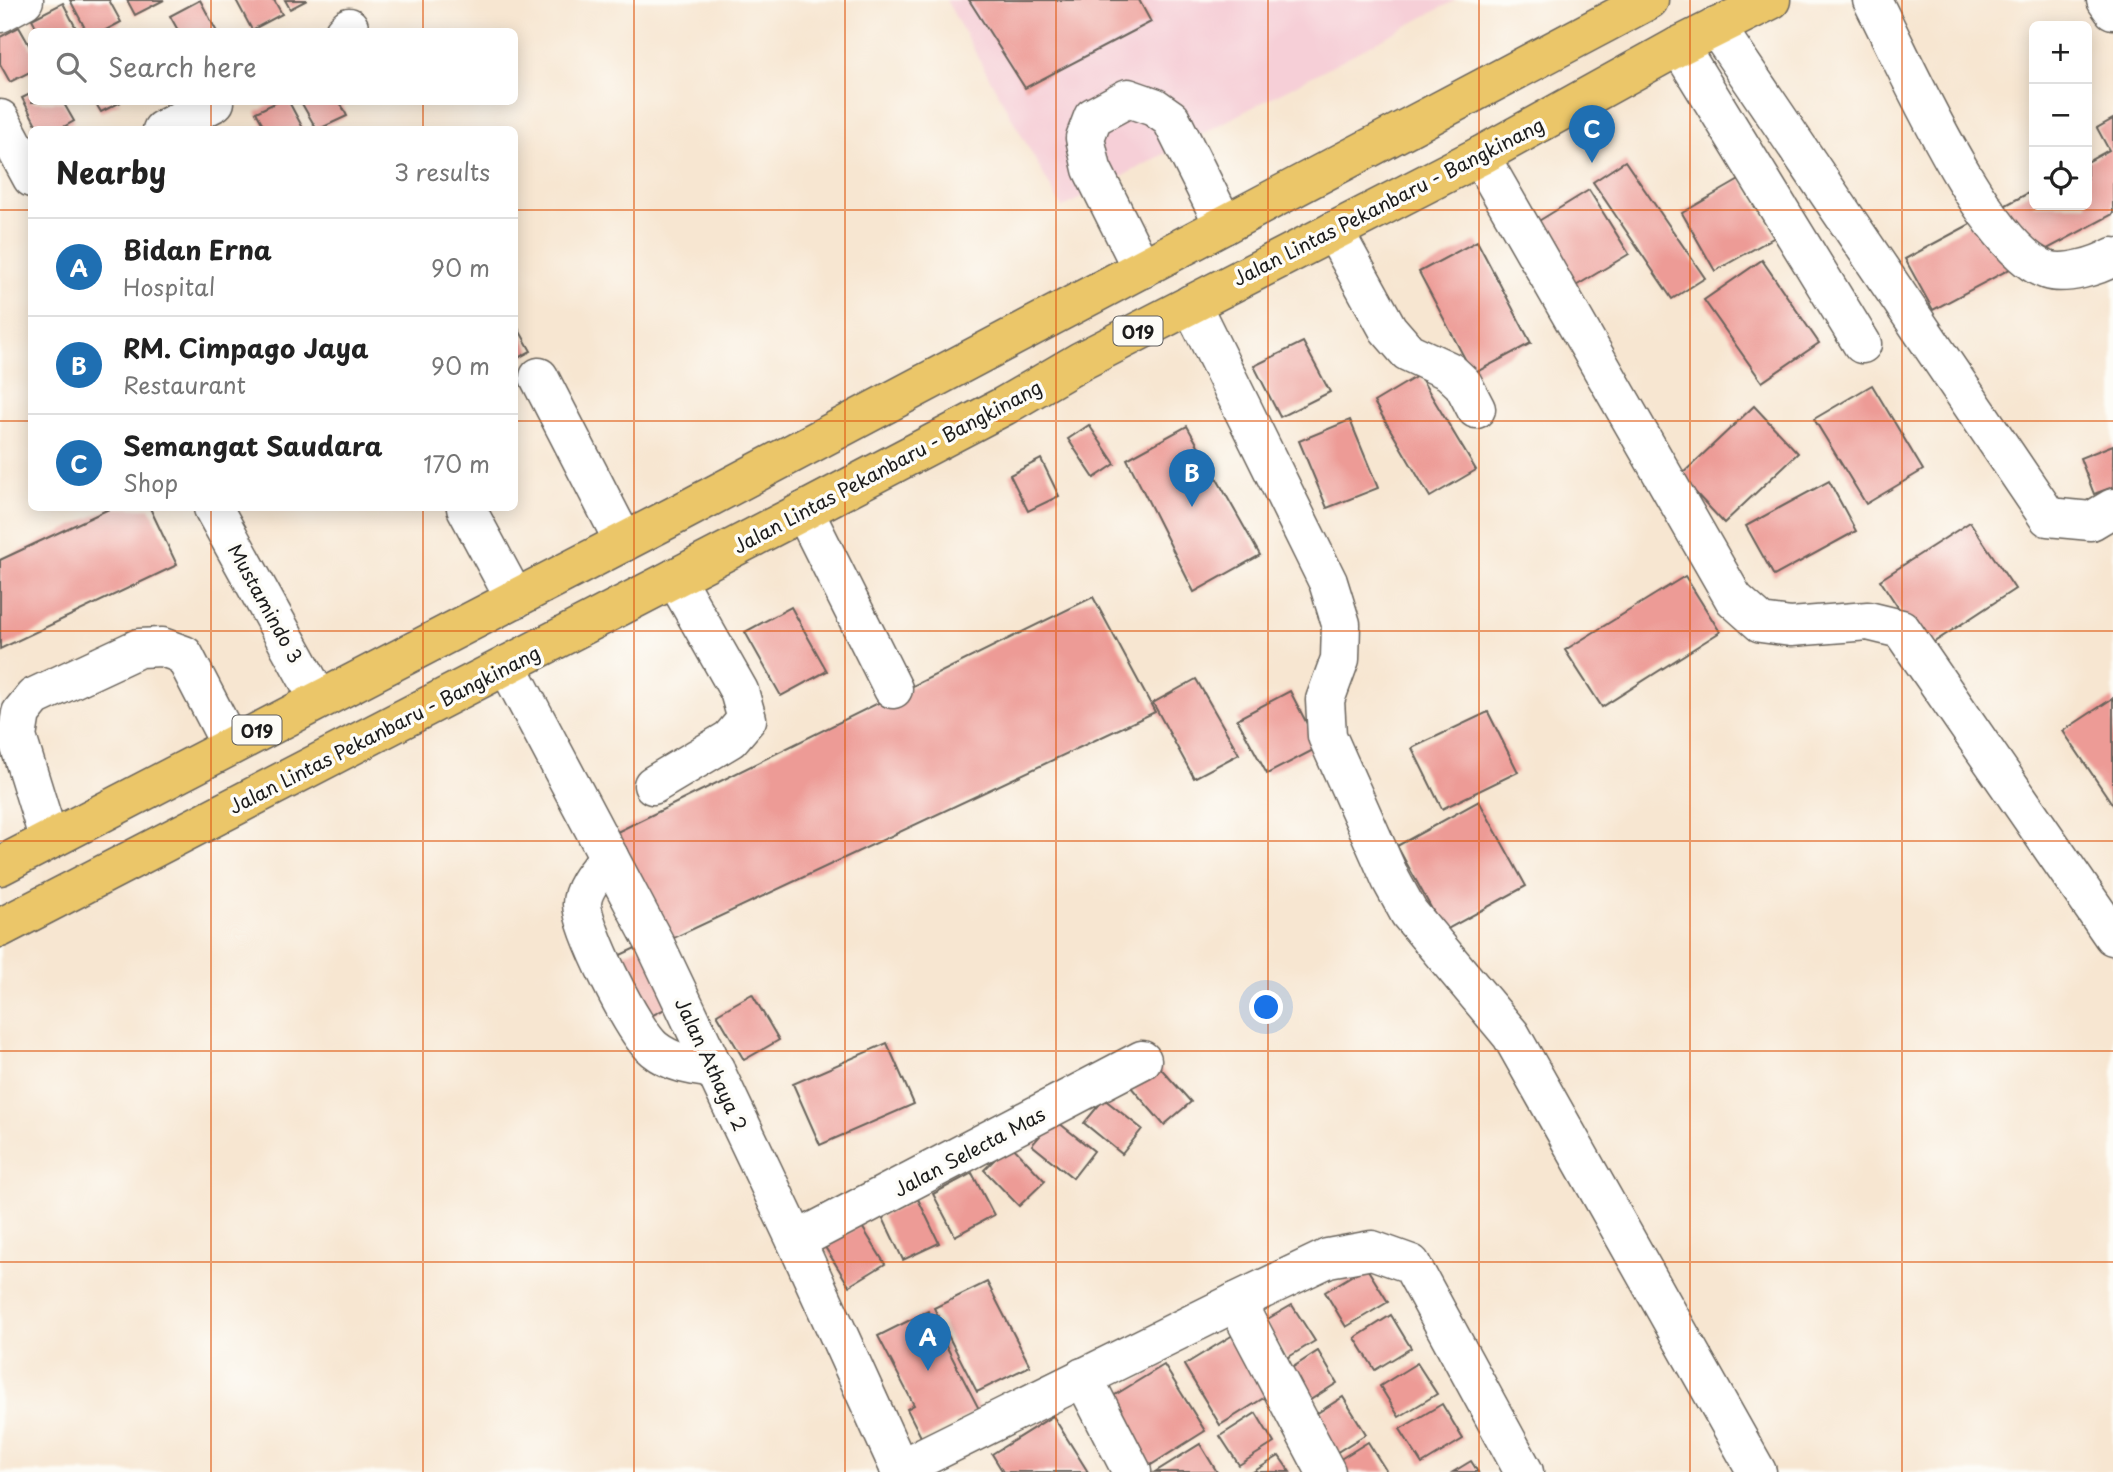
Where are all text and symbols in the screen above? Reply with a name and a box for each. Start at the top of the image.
map controls [2029,21,2092,210]
button: + [2029,21,2092,84]
search box [28,28,518,105]
text: Search here [108,47,257,86]
icon: search [52,48,90,86]
button: − [2029,84,2092,147]
pin: C [1569,105,1615,163]
street label: Jalan Lintas Pekanbaru - Bangkinang [1228,110,1548,292]
button: locate [2029,147,2092,210]
text: Nearby [56,149,166,194]
text: 3 results [394,154,490,189]
text: Bidan Erna [123,230,272,269]
text: A [70,250,88,285]
text: 90 m [431,250,490,285]
text: Hospital [123,269,215,304]
road number: 019 [1114,316,1162,346]
text: RM. Cimpago Jaya [123,328,369,367]
text: B [71,348,87,383]
text: 90 m [431,348,490,383]
text: Restaurant [123,367,246,402]
street label: Jalan Lintas Pekanbaru - Bangkinang [728,372,1046,560]
text: Semangat Saudara [123,426,383,465]
text: C [70,446,88,481]
text: 170 m [423,446,490,481]
pin: B [1169,449,1215,507]
text: Shop [123,465,178,500]
street label: Mustamindo 3 [222,538,310,668]
street label: Jalan Lintas Pekanbaru - Bangkinang [224,638,544,820]
road number: 019 [232,716,282,744]
your location [1249,990,1283,1024]
street label: Jalan Athaya 2 [669,993,755,1135]
street label: Jalan Selecta Mas [888,1099,1050,1203]
pin: A [905,1313,951,1371]

